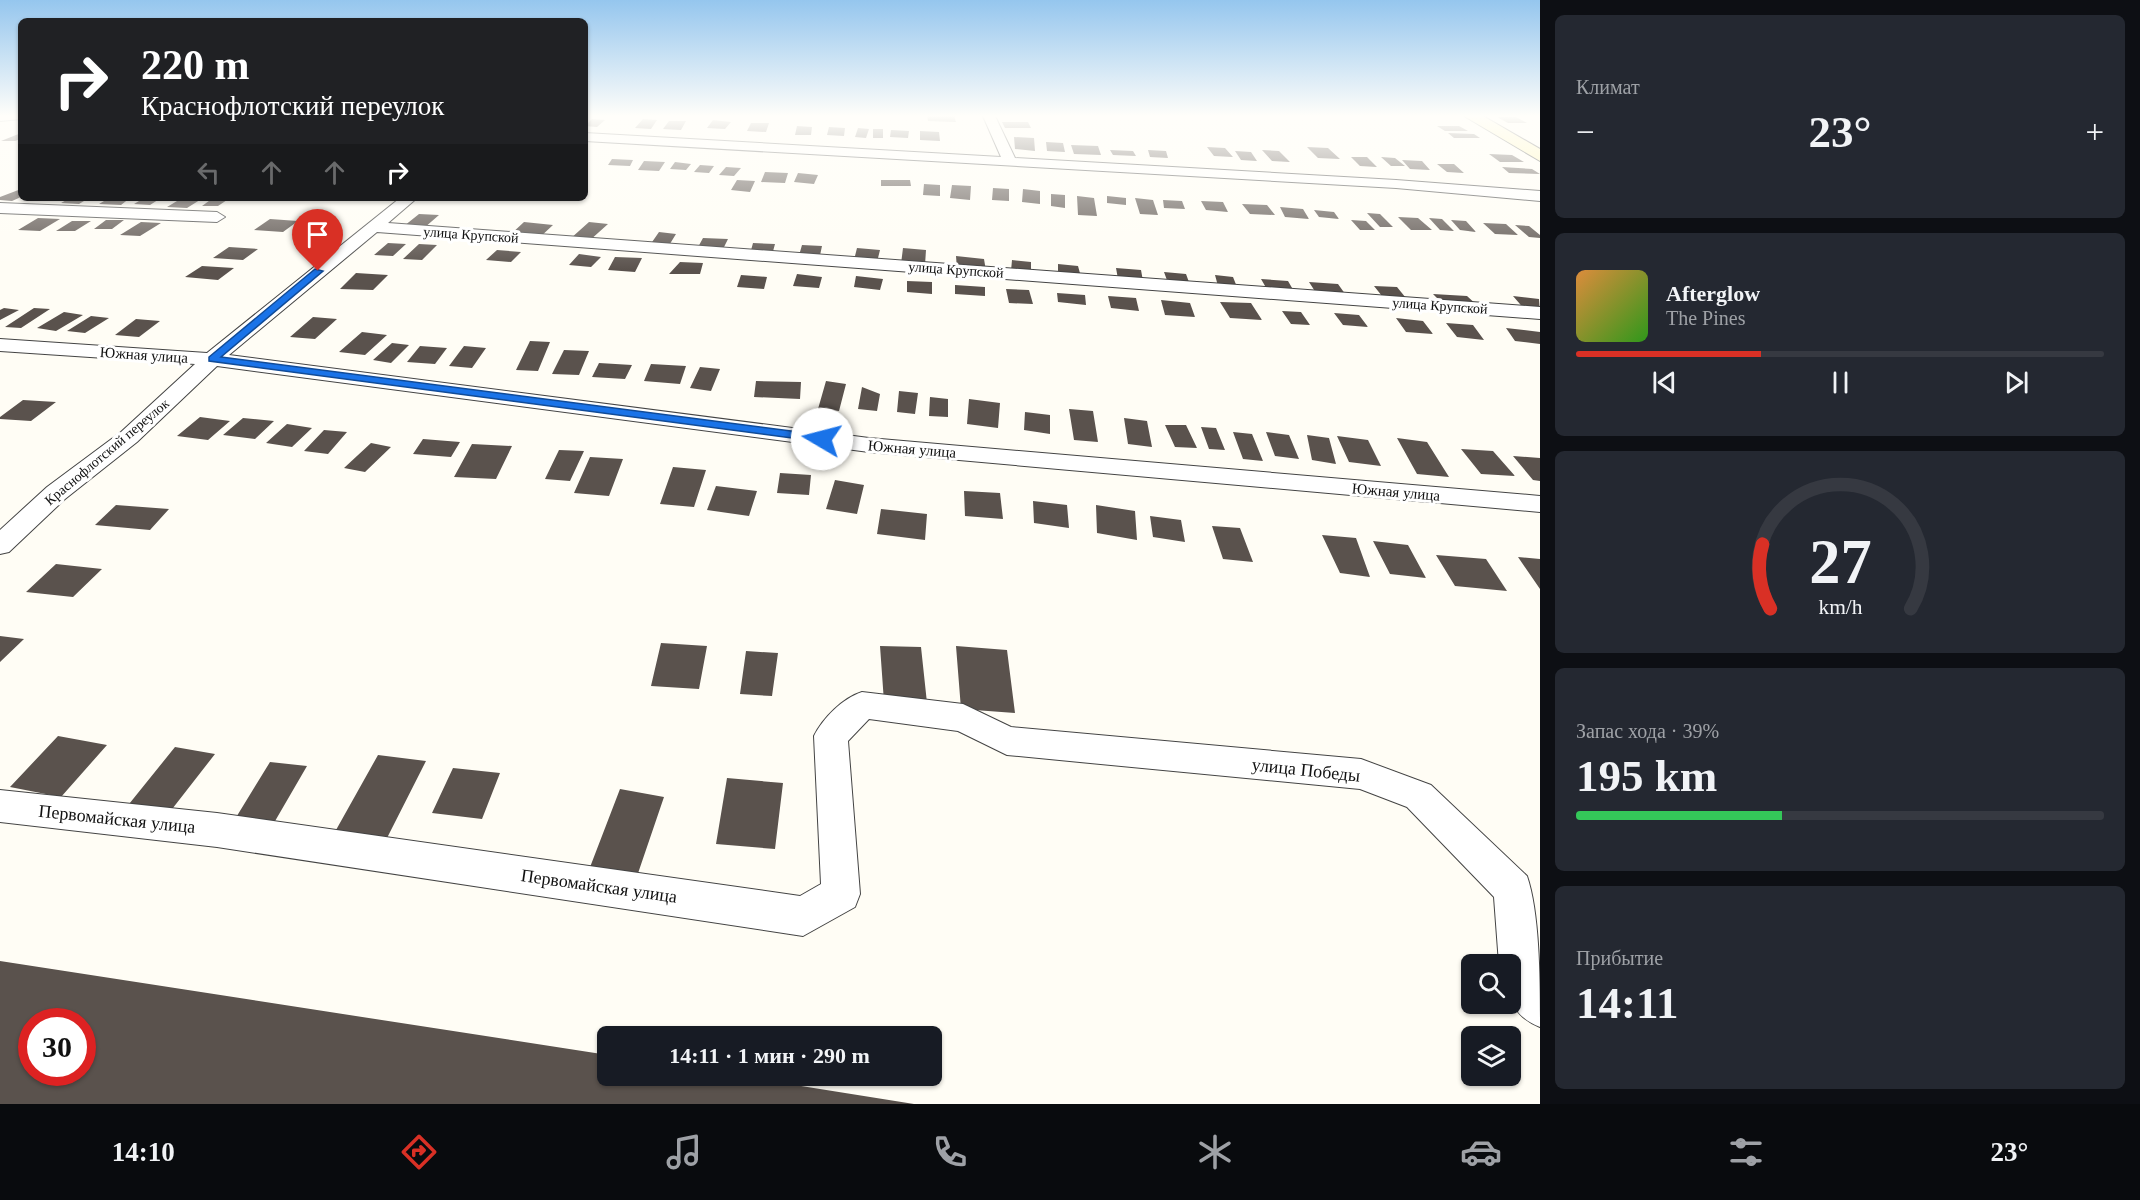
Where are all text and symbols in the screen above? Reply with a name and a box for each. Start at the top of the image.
icon: right [42,42,120,120]
text: 220 m [141,42,250,88]
text: Климат [1576,76,1640,98]
text: Краснофлотский переулок [141,91,444,121]
text: 23° [1809,107,1872,157]
text: − [1576,114,1595,150]
text: + [2085,114,2104,150]
icon: left [192,156,225,189]
icon: ahead [255,156,288,189]
icon: ahead [318,156,351,189]
icon: right [381,156,414,189]
pin [292,209,343,271]
icon: arrive [301,218,334,251]
street label: улица Крупской [423,224,520,246]
street label: улица Крупской [908,259,1005,281]
text: Afterglow [1666,281,1760,306]
street label: улица Крупской [1392,295,1489,317]
text: The Pines [1666,307,1745,329]
street label: Южная улица [99,344,189,366]
icon: previous [1648,366,1681,399]
icon: pause [1824,366,1857,399]
icon: next [2000,366,2033,399]
street label: Краснофлотский переулок [42,396,172,508]
position arrow [790,407,854,471]
street label: Южная улица [867,437,957,461]
street label: Южная улица [1351,480,1441,504]
text: 27 [1809,527,1871,596]
text: km/h [1818,595,1862,619]
text: Запас хода · 39% [1576,720,1719,742]
text: 195 km [1576,751,1717,801]
street label: улица Победы [1251,754,1361,786]
street label: Первомайская улица [38,801,196,837]
street label: Первомайская улица [520,865,678,907]
text: Прибытие [1576,947,1663,969]
map controls [1461,954,1521,1086]
button: search [1461,954,1521,1014]
text: 14:11 [1576,978,1679,1028]
speed limit sign: 30 [18,1008,96,1086]
button: layers [1461,1026,1521,1086]
text: 14:11 · 1 мин · 290 m [669,1043,870,1068]
icon: directions [398,1131,440,1173]
icon: music [663,1131,705,1173]
icon: phone [929,1131,971,1173]
icon: climate [1194,1131,1236,1173]
icon: car [1460,1131,1502,1173]
icon: filters [1725,1131,1767,1173]
text: 14:10 [112,1137,175,1167]
text: 23° [1990,1137,2028,1167]

